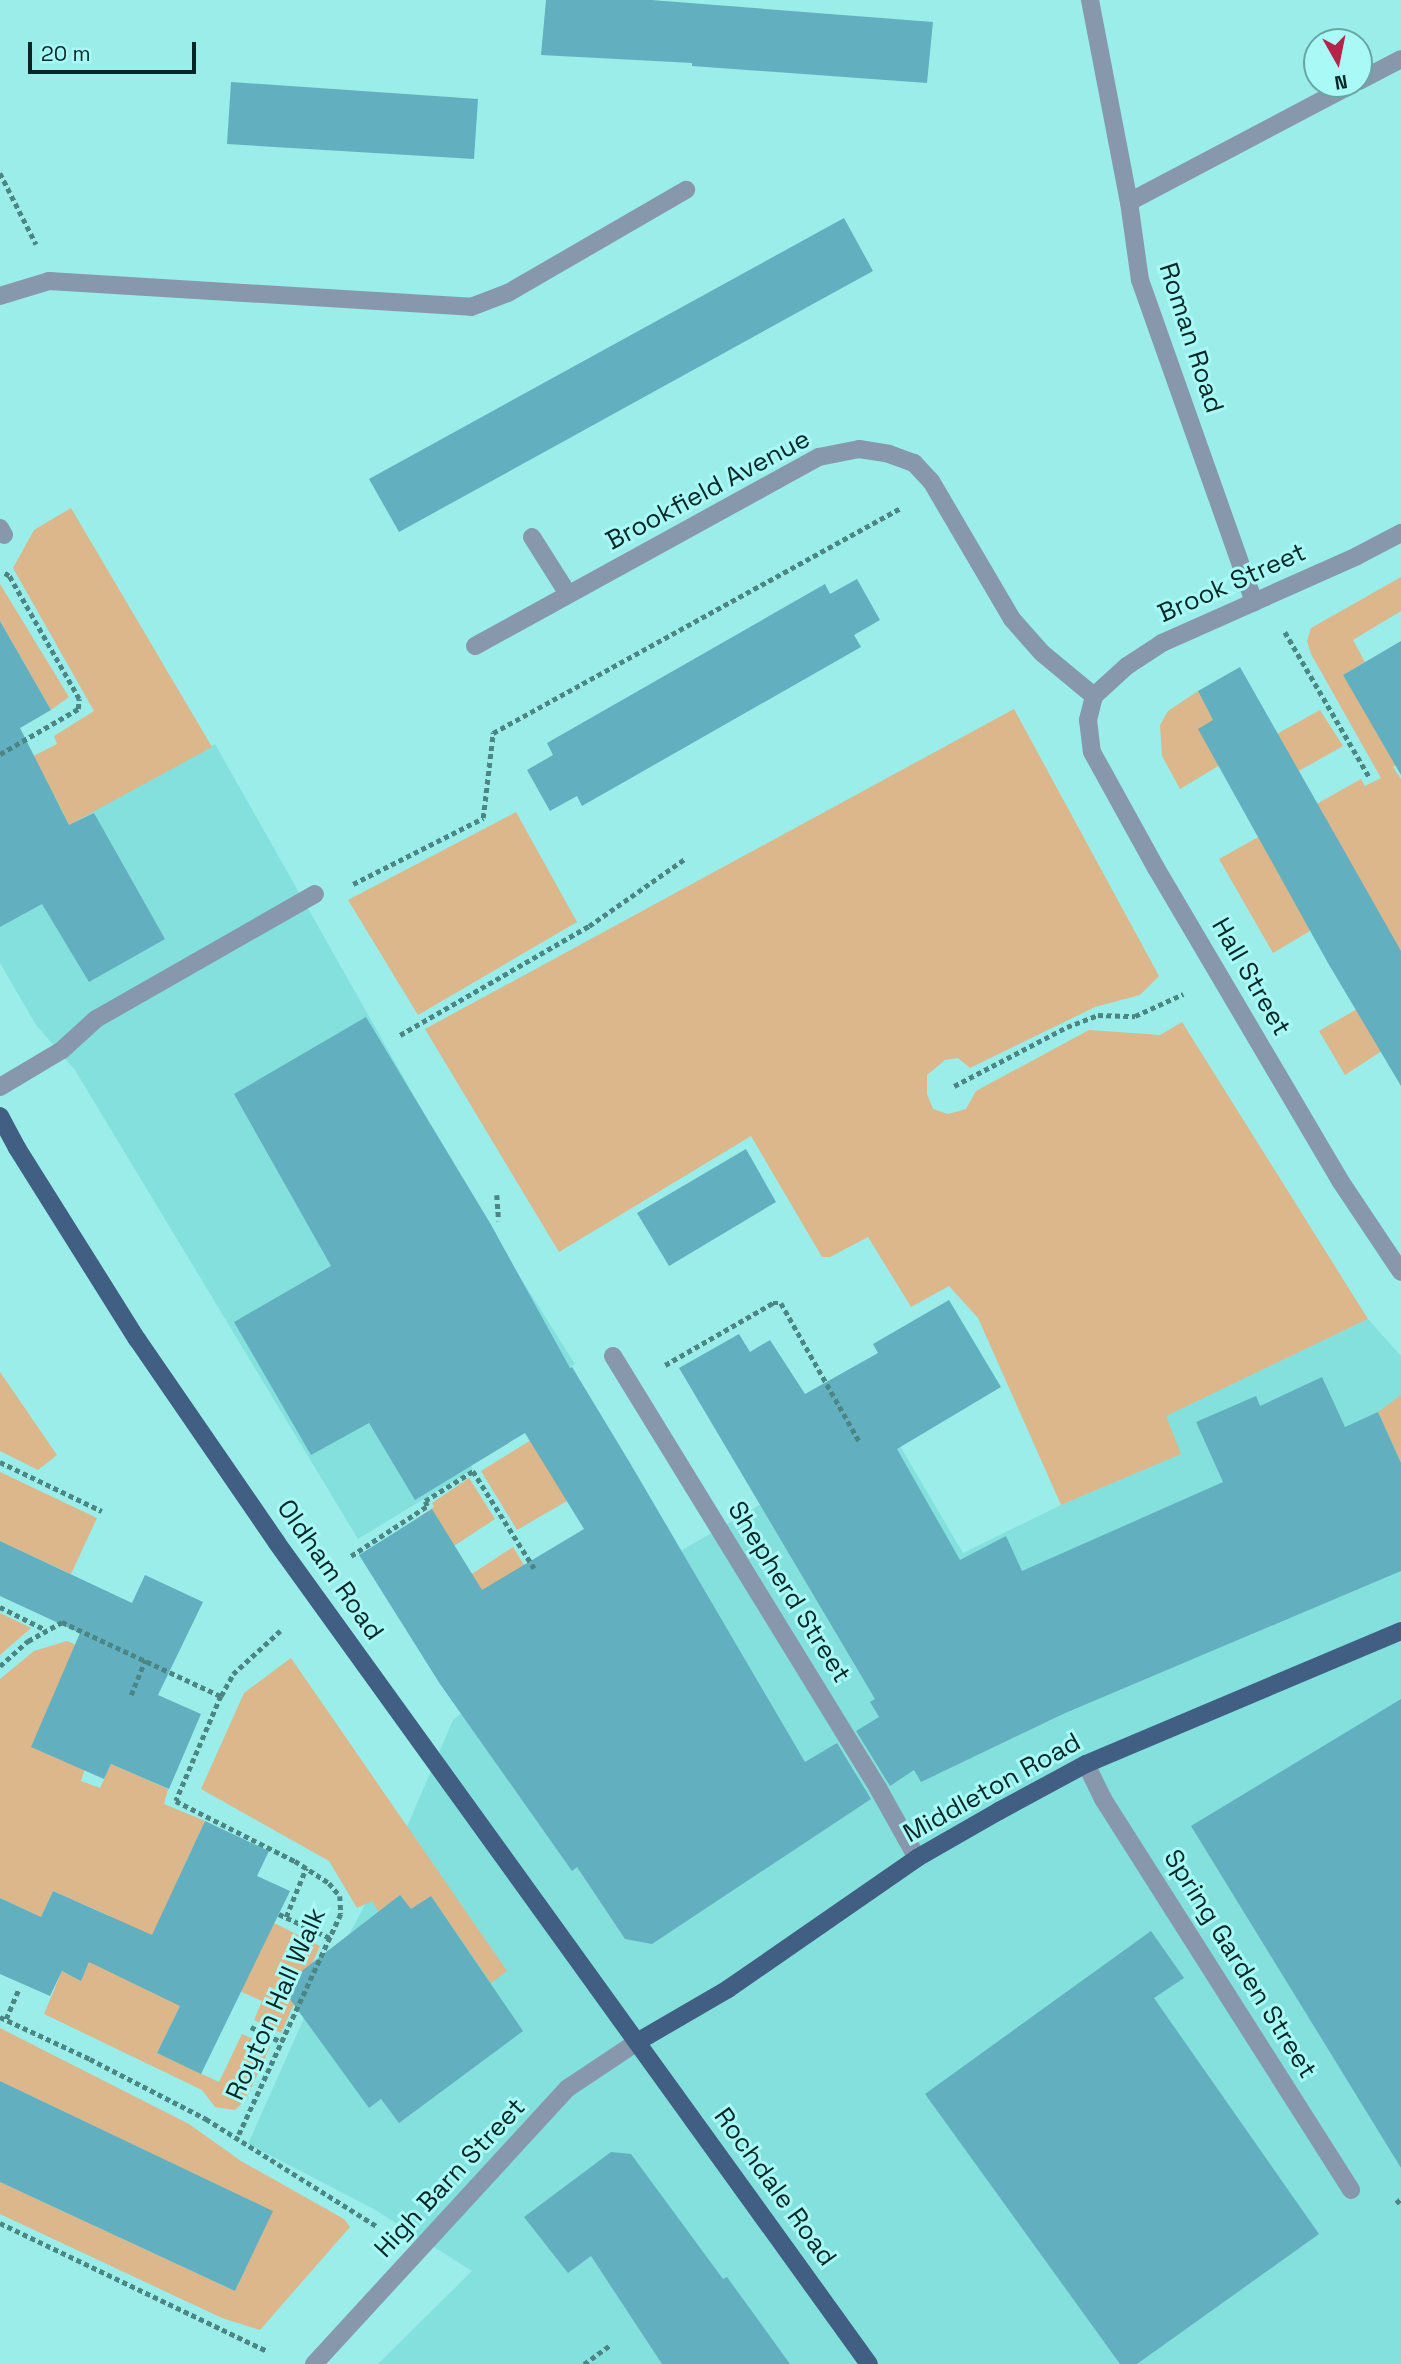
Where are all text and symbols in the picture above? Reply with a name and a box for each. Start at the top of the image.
scale bar [32,28,200,72]
north arrow [1303,28,1373,98]
text: 20 m [41,40,91,67]
text: N [1333,69,1349,96]
street label: Roman Road [1152,259,1230,417]
street label: Brookfield Avenue [601,423,815,557]
street label: Brook Street [1153,536,1311,630]
street label: Hall Street [1205,913,1297,1041]
street label: Oldham Road [270,1494,390,1646]
street label: Shepherd Street [721,1496,857,1688]
street label: Middleton Road [898,1726,1086,1850]
street label: Spring Garden Street [1157,1844,1323,2084]
street label: Royton Hall Walk [219,1903,333,2105]
street label: High Barn Street [368,2092,532,2264]
street label: Rochdale Road [707,2102,843,2272]

